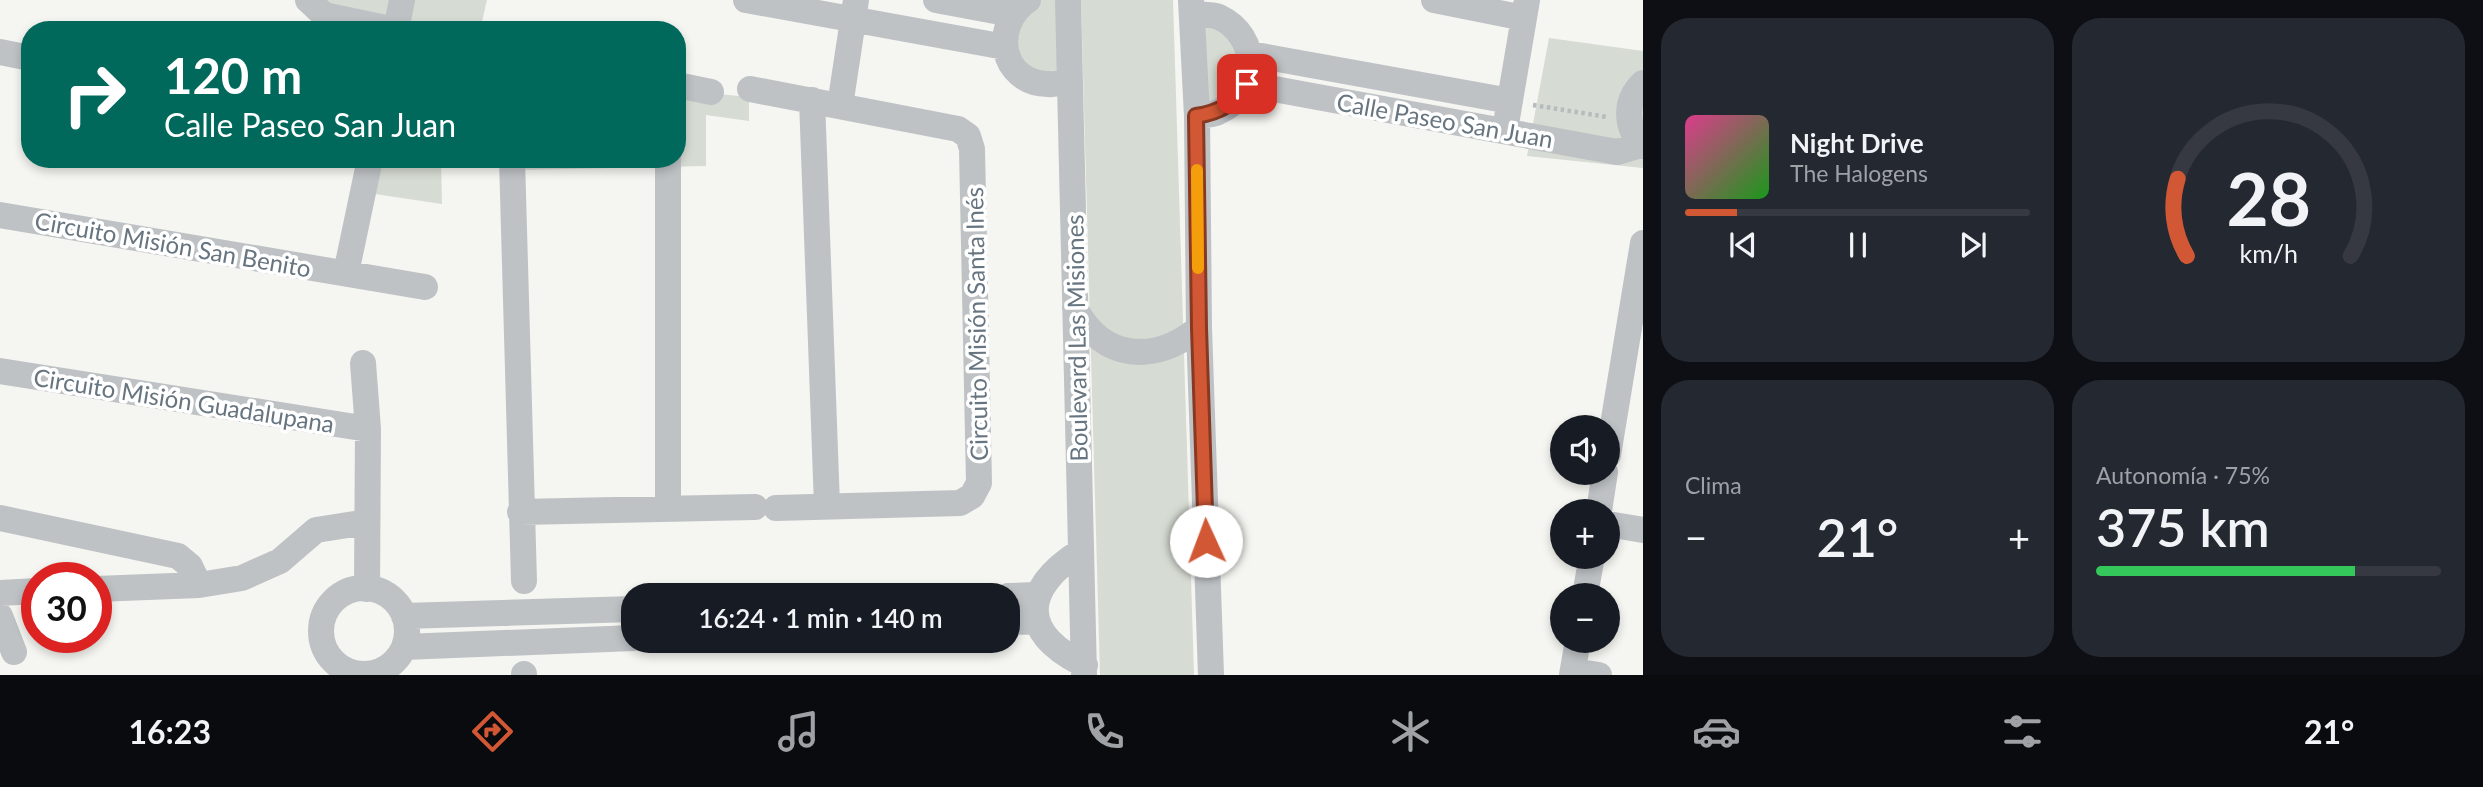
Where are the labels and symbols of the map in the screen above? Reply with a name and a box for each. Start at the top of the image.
pin [1217,54,1277,114]
street label: Calle Paseo San Juan [1335,87,1555,153]
street label: Circuito Misión Santa Inés [959,187,993,461]
street label: Circuito Misión San Benito [33,205,313,283]
street label: Boulevard Las Misiones [1059,214,1093,462]
street label: Circuito Misión Guadalupana [32,362,336,438]
position arrow [1169,504,1243,578]
speed limit sign: 30 [21,562,112,653]

